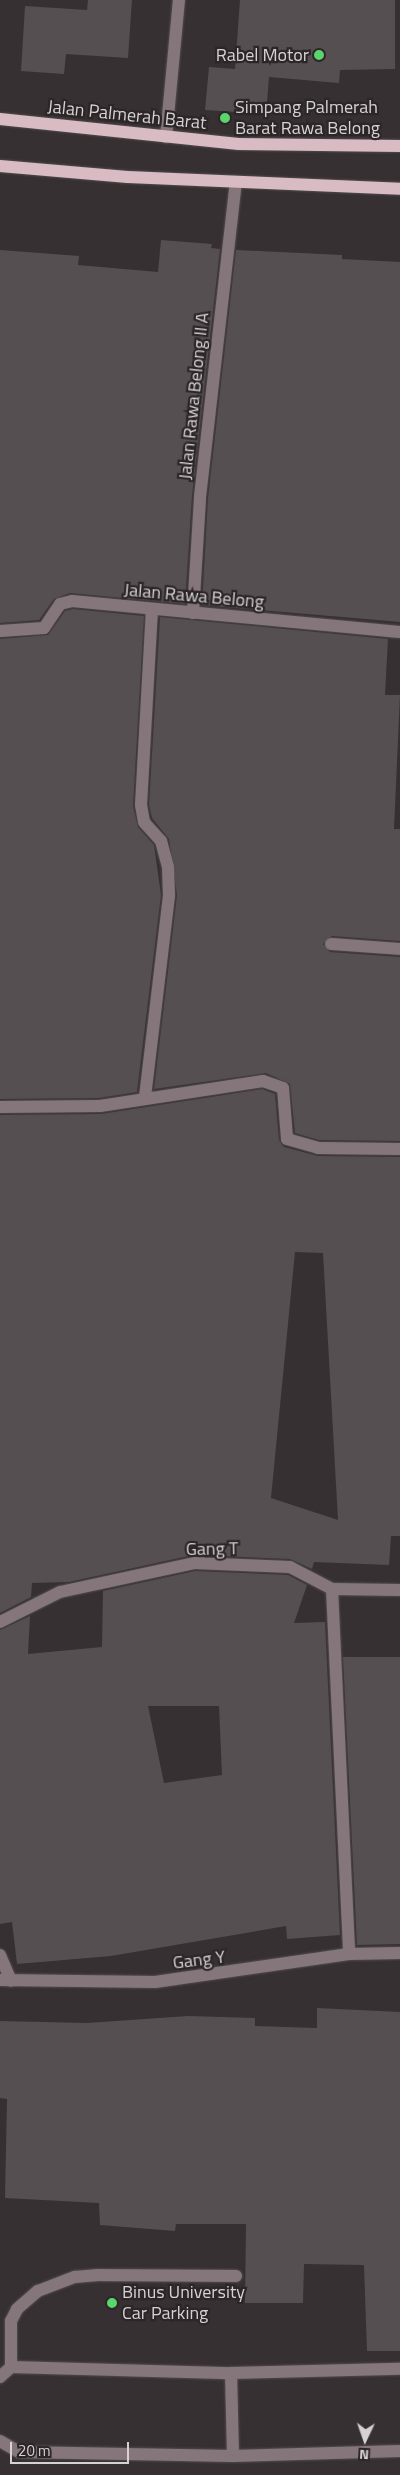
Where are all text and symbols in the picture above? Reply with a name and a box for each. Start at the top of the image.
place label: Rabel Motor [216,44,309,66]
marker: Rabel Motor [313,49,325,61]
street label: Jalan Palmerah Barat [47,96,207,134]
place label: Simpang Palmerah Barat Rawa Belong [235,97,380,140]
marker: Simpang Palmerah Barat Rawa Belong [219,112,231,124]
street label: Jalan Rawa Belong II A [174,311,214,481]
street label: Jalan Rawa Belong [123,579,265,613]
street label: Gang T [186,1538,238,1560]
street label: Gang Y [172,1946,226,1974]
place label: Binus University Car Parking [122,2282,245,2324]
marker: Binus University Car Parking [106,2297,118,2309]
north arrow [340,2415,390,2465]
scale bar [12,2432,131,2464]
text: 20 m [18,2439,51,2462]
text: N [359,2445,370,2466]

